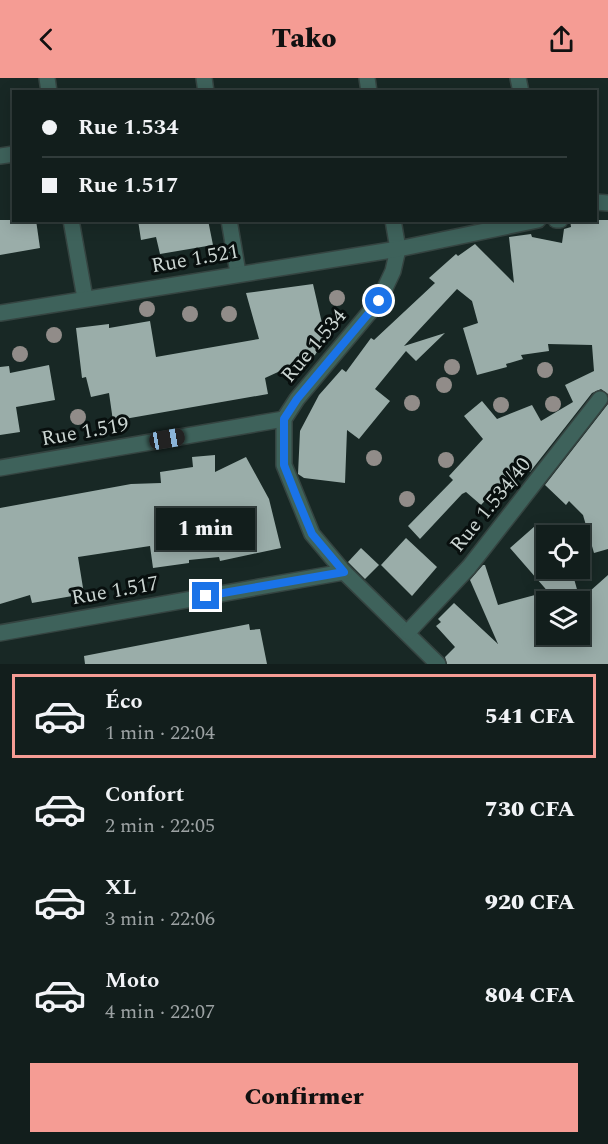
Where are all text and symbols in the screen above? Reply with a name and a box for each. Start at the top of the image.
text: Tako [272,18,336,60]
icon: back [30,23,63,56]
icon: share [545,23,578,56]
text: Rue 1.534 [78,111,179,144]
text: Rue 1.517 [78,169,179,202]
street label: Rue 1.521 [149,236,241,282]
route start [365,287,392,314]
street label: Rue 1.534 [273,302,355,390]
street label: Rue 1.519 [39,409,131,455]
car [148,427,186,451]
street label: Rue 1.534/40 [443,450,539,560]
callout: 1 min [156,509,256,551]
text: 1 min [178,514,233,544]
map controls [536,525,590,645]
button: locate [536,525,590,579]
street label: Rue 1.517 [69,568,161,614]
route end [192,582,219,609]
button: layers [536,591,590,645]
text: Éco [105,685,143,718]
icon: car [33,689,87,743]
text: 541 CFA [485,700,575,733]
text: 1 min · 22:04 [105,718,215,748]
text: Confort [105,778,184,811]
icon: car [33,782,87,836]
text: 730 CFA [485,793,575,826]
text: 2 min · 22:05 [105,811,215,841]
text: XL [105,871,136,904]
icon: car [33,875,87,929]
text: 920 CFA [485,886,575,919]
text: 3 min · 22:06 [105,904,215,934]
text: Moto [105,964,159,997]
icon: car [33,968,87,1022]
text: 804 CFA [485,979,575,1012]
text: 4 min · 22:07 [105,997,215,1027]
button: Confirmer [30,1063,578,1132]

